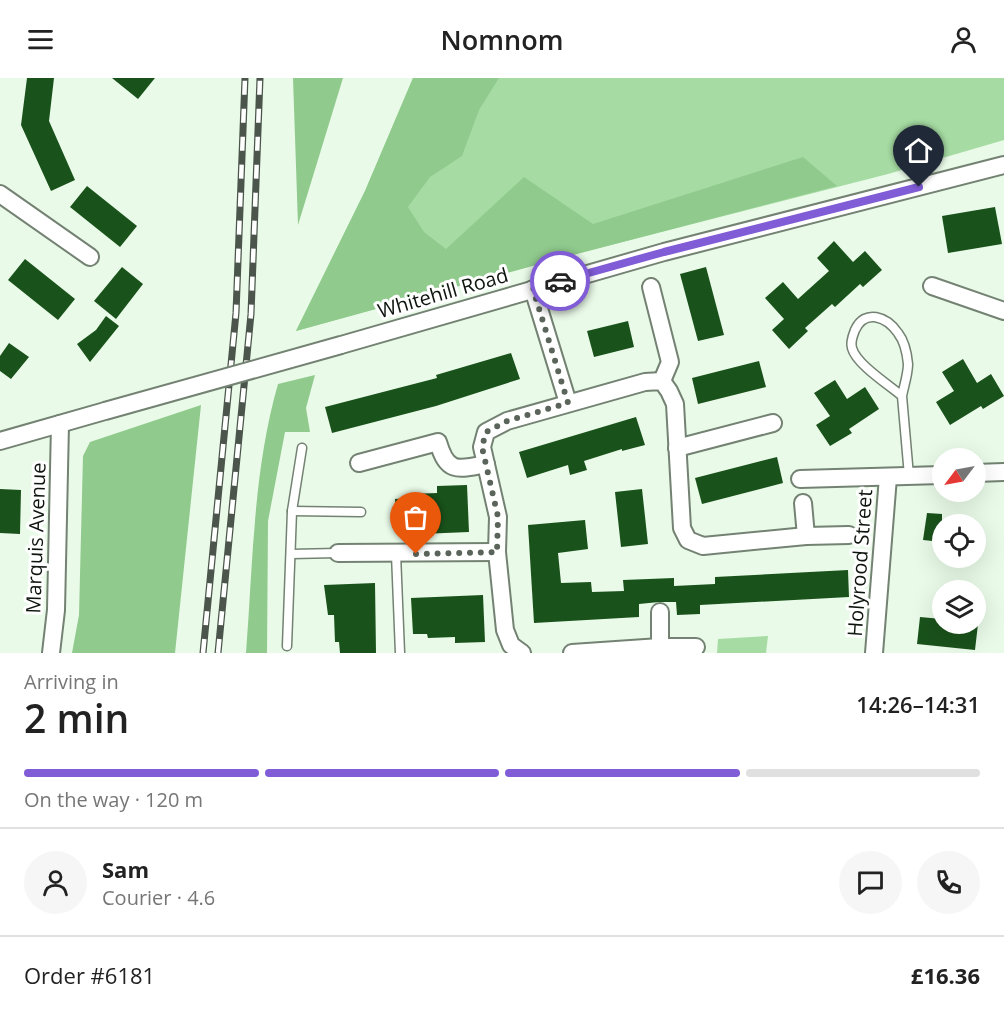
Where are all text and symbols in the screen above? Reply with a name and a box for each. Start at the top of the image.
text: Nomnom [441,21,563,58]
icon: menu [24,23,57,56]
icon: person [947,23,980,56]
pin [893,125,944,187]
icon: home [902,134,935,167]
courier [530,251,590,311]
street label: Whitehill Road [375,261,511,324]
icon: car [544,265,577,298]
north arrow [932,448,986,502]
map controls [932,448,986,634]
street label: Marquis Avenue [19,462,52,614]
street label: Holyrood Street [841,489,878,637]
pin [390,492,441,554]
icon: bag [399,501,432,534]
button: locate [932,514,986,568]
button: layers [932,580,986,634]
text: Arriving in [24,668,119,695]
text: 14:26–14:31 [856,689,980,719]
text: 2 min [24,691,129,744]
text: On the way · 120 m [24,786,203,813]
button: person [24,851,87,914]
button: chat [839,851,902,914]
button: phone [917,851,980,914]
text: Sam [102,854,149,884]
text: Courier · 4.6 [102,884,215,911]
text: Order #6181 [24,960,155,990]
text: £16.36 [911,960,980,990]

